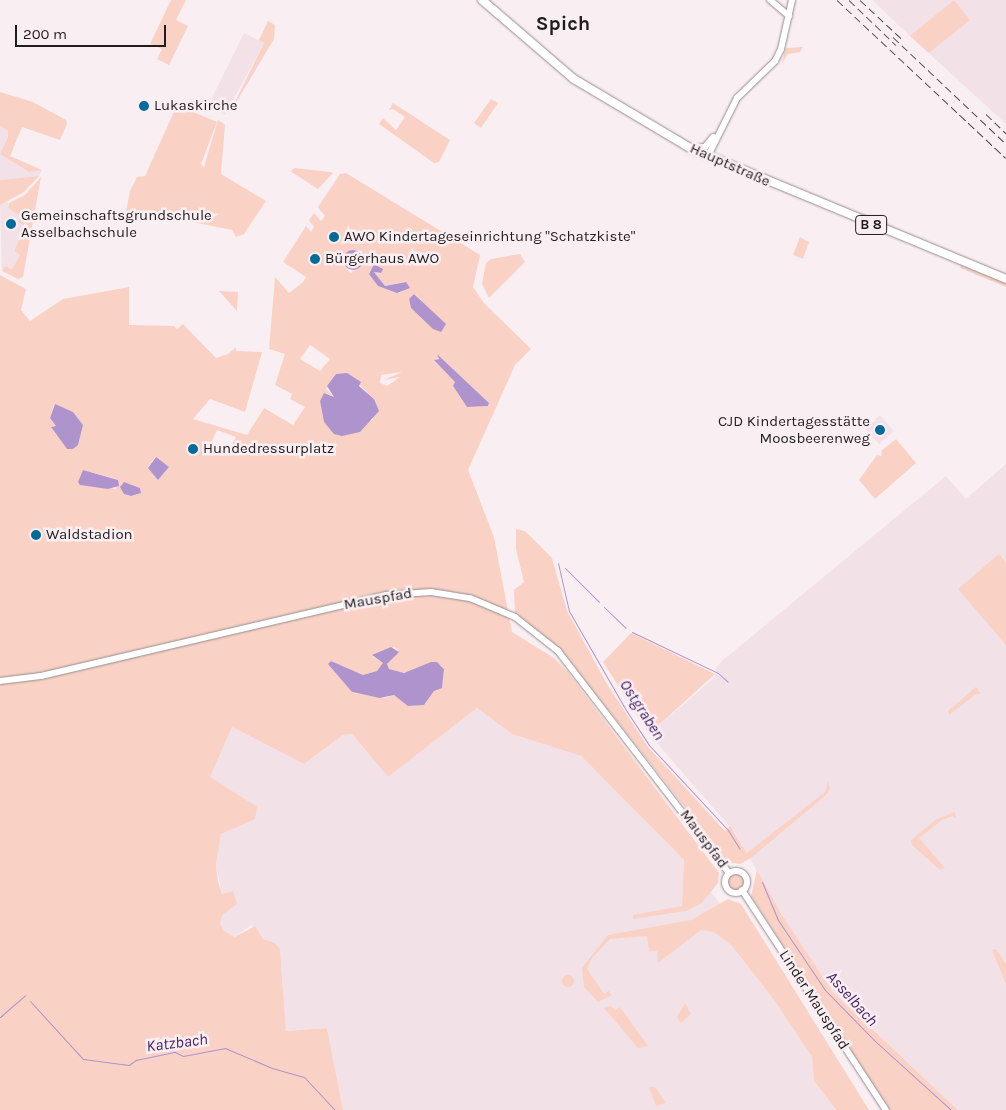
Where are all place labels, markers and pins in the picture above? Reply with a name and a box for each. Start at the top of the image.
place label: Lukaskirche [154,97,238,115]
marker: Lukaskirche [138,100,150,112]
place label: Gemeinschaftsgrundschule Asselbachschule [21,206,212,241]
marker: Gemeinschaftsgrundschule Asselbachschule [5,218,17,230]
place label: AWO Kindertageseinrichtung "Schatzkiste" [344,228,635,246]
marker: AWO Kindertageseinrichtung "Schatzkiste" [328,231,340,243]
place label: Bürgerhaus AWO [325,250,439,268]
marker: Bürgerhaus AWO [309,253,321,265]
place label: CJD Kindertagesstätte Moosbeerenweg [718,412,870,447]
marker: CJD Kindertagesstätte Moosbeerenweg [874,424,886,436]
place label: Hundedressurplatz [203,440,334,458]
marker: Hundedressurplatz [187,443,199,455]
place label: Waldstadion [46,526,133,544]
marker: Waldstadion [30,529,42,541]

